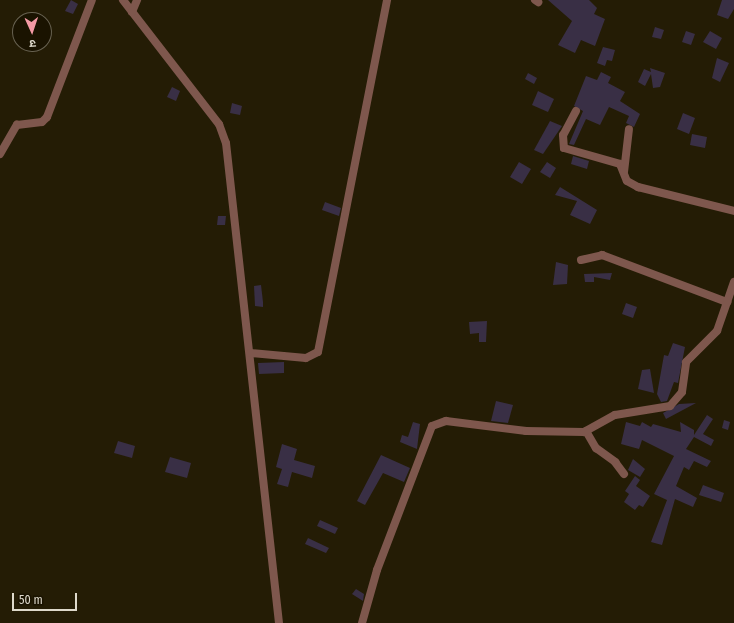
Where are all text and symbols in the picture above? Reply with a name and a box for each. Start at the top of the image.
north arrow [12,12,52,52]
text: उ [29,37,36,50]
scale bar [14,585,79,611]
text: 50 m [19,593,43,607]

